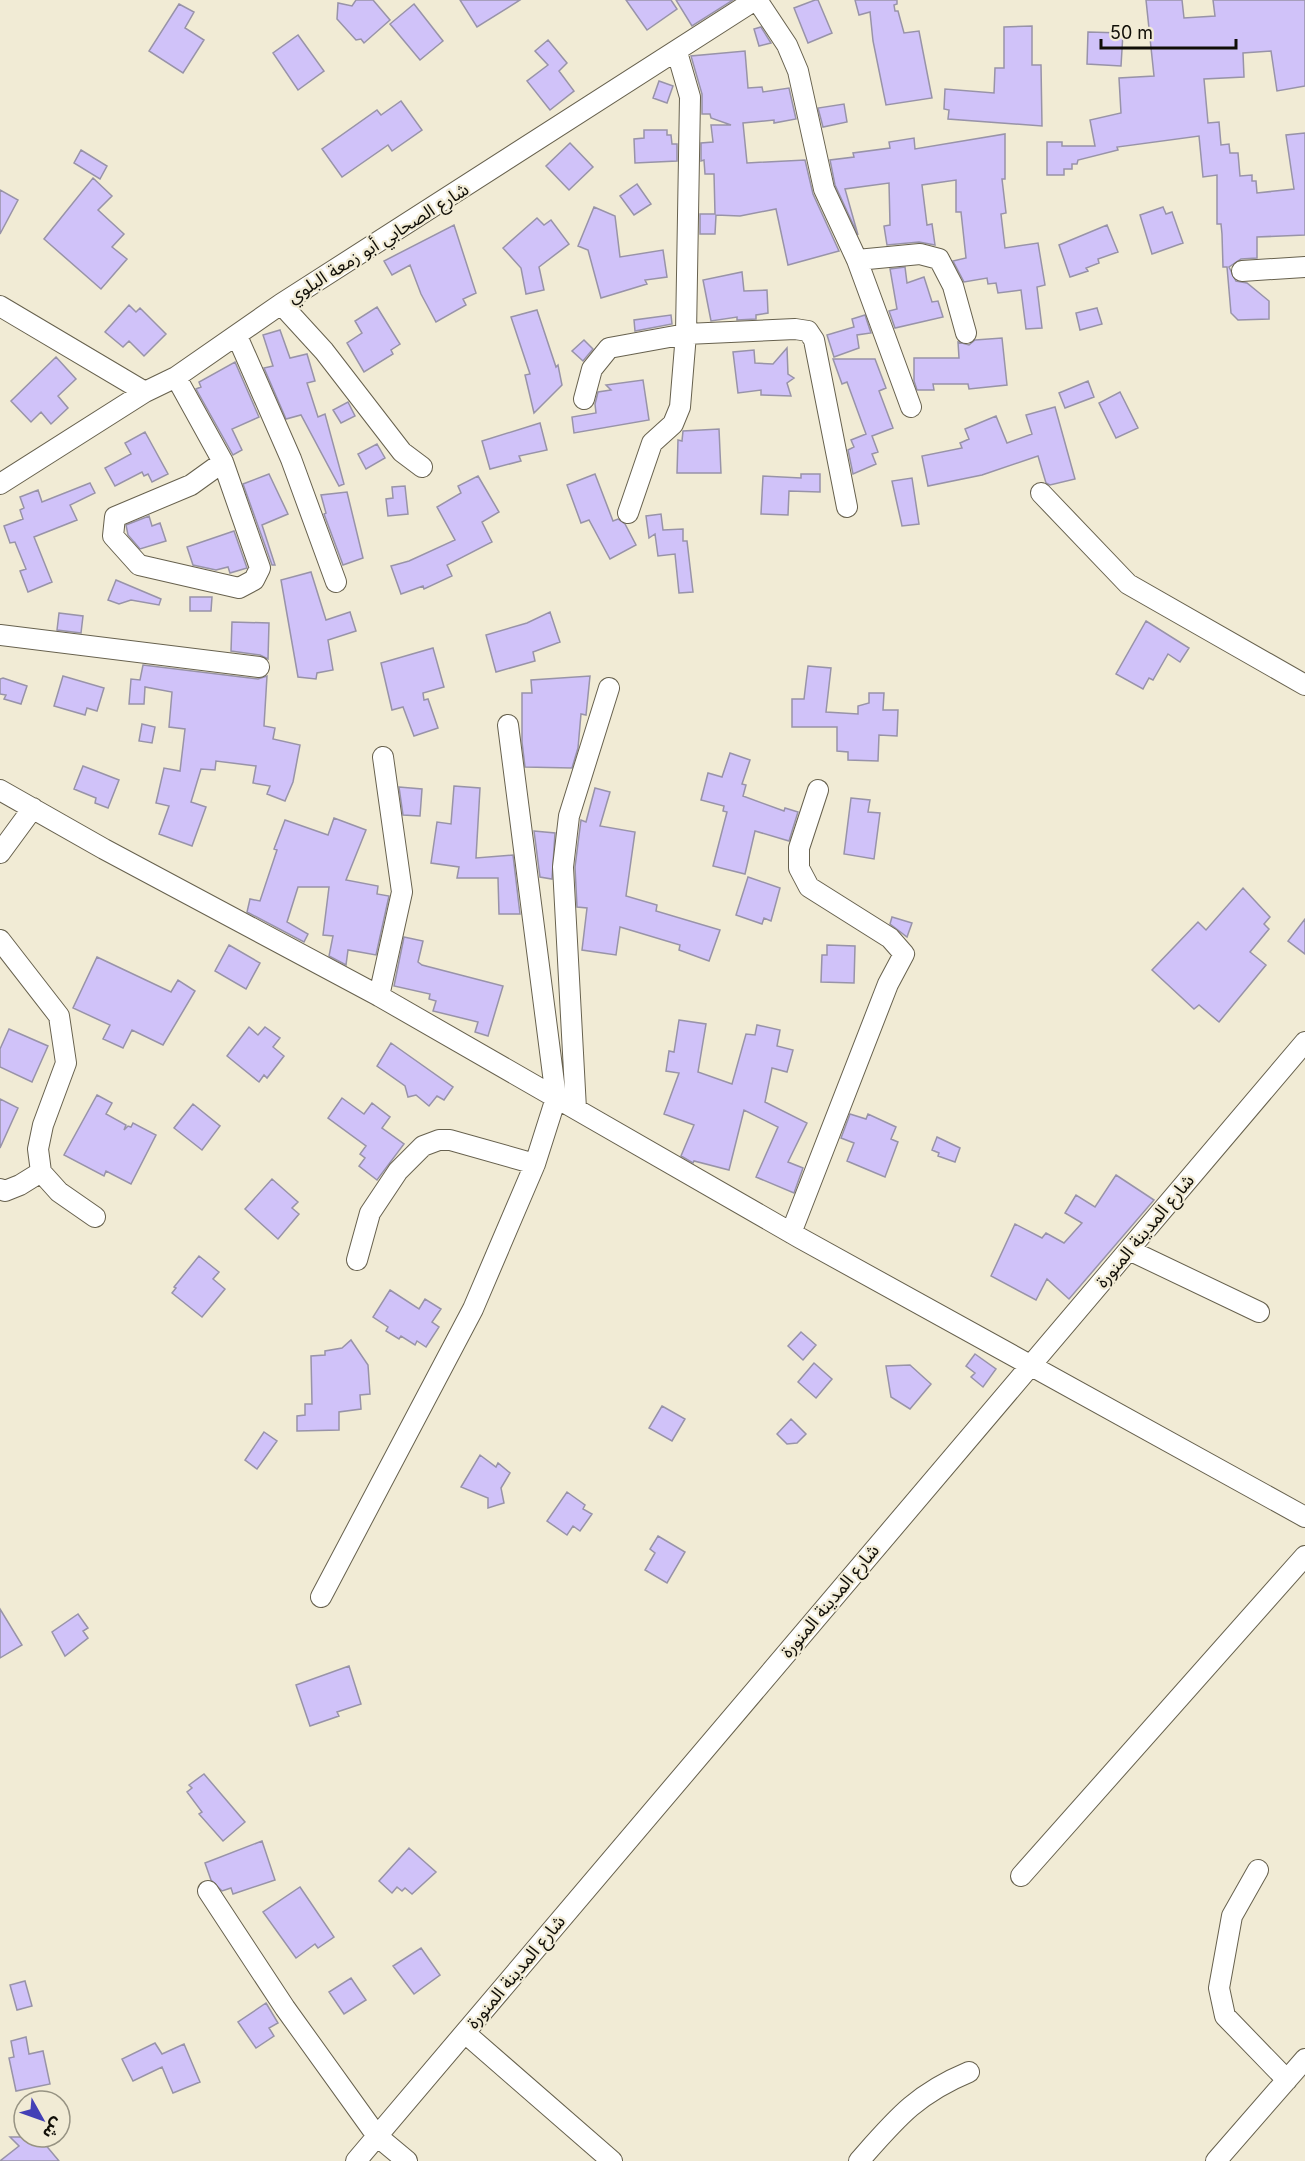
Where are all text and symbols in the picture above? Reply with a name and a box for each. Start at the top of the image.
scale bar [1101,12,1236,50]
text: 50 m [1110,22,1153,43]
street label: شارع الصحابي أبو زمعة البلوي [283,178,474,310]
street label: شارع المدينة المنورة [1091,1170,1201,1294]
street label: شارع المدينة المنورة [776,1540,886,1664]
street label: شارع المدينة المنورة [462,1911,572,2035]
north arrow [12,2089,72,2149]
text: ش [39,2114,68,2144]

